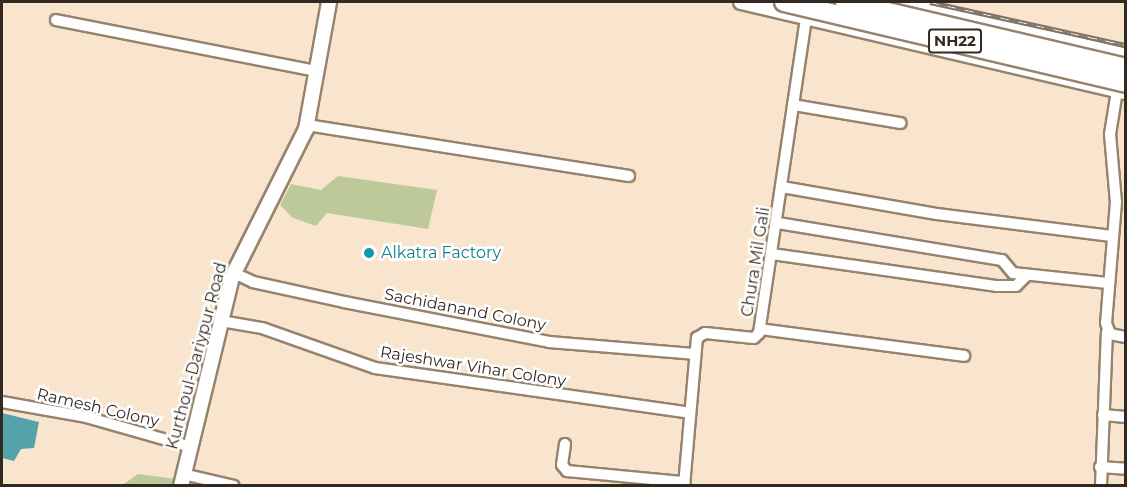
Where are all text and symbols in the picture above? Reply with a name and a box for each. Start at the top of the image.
road number: NH22 [928,29,982,53]
street label: Chura Mil Gali [738,206,774,318]
place label: Alkatra Factory [381,243,501,263]
marker: Alkatra Factory [362,246,376,260]
street label: Kurthoul-Dariypur Road [163,260,231,452]
street label: Sachidanand Colony [383,285,547,335]
street label: Rajeshwar Vihar Colony [379,343,567,391]
street label: Ramesh Colony [35,385,161,431]

